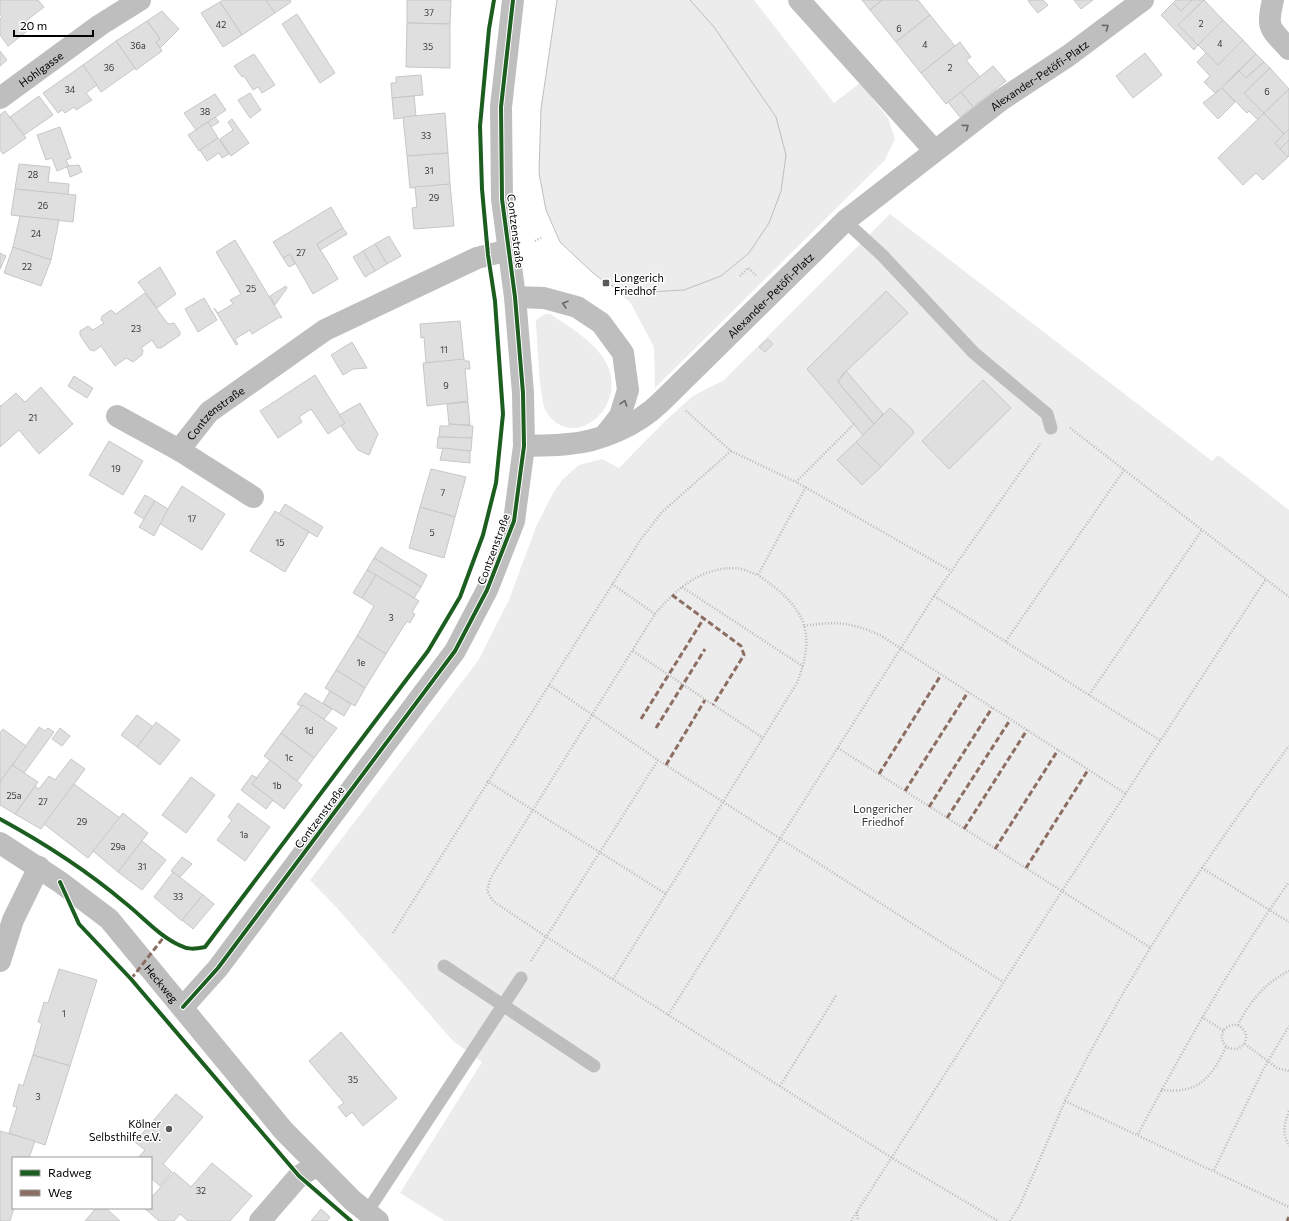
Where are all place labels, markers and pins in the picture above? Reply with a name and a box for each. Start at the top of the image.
place label: Longerich Friedhof [614,271,664,297]
marker: Longerich Friedhof [601,278,611,288]
place label: Kölner Selbsthilfe e.V. [89,1117,162,1143]
marker: Kölner Selbsthilfe e.V. [164,1124,174,1134]

